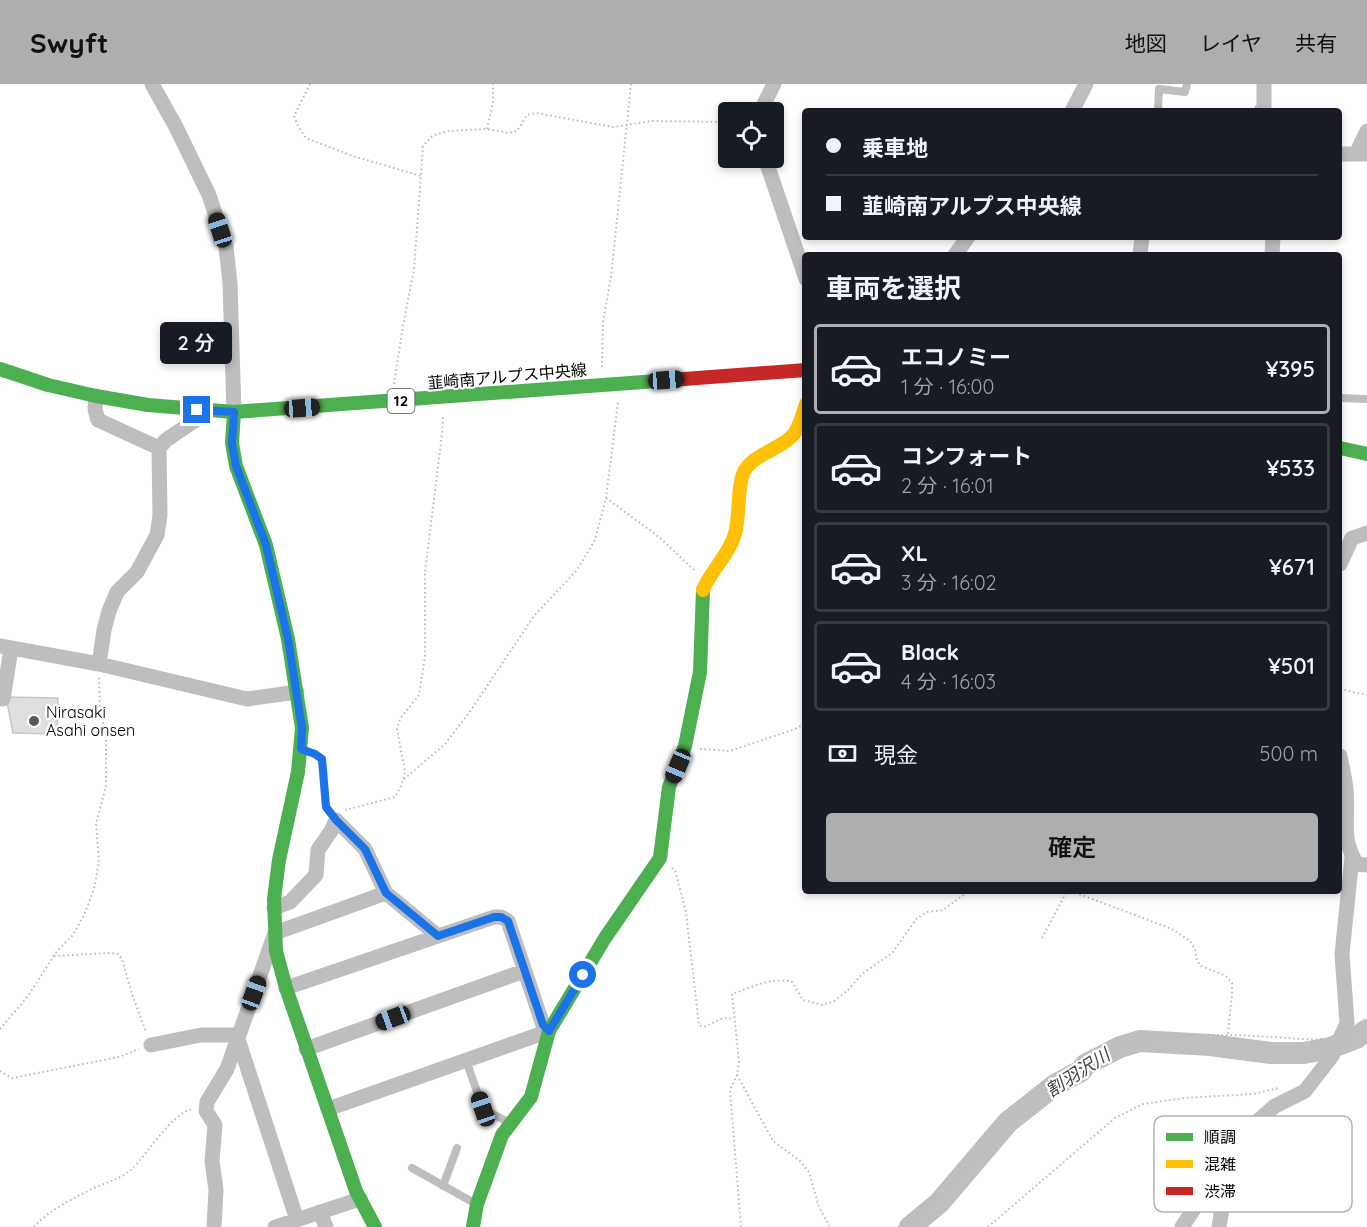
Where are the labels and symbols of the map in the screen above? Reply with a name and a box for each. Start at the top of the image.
car [206,210,234,250]
callout: 2 分 [161,323,233,365]
street label: 韮崎南アルプス中央線 [427,359,587,393]
car [647,370,685,390]
road number: 12 [388,389,414,413]
route end [183,396,210,423]
car [283,398,321,418]
place label: Nirasaki Asahi onsen [46,702,135,740]
marker: Nirasaki Asahi onsen [27,714,41,728]
car [663,746,693,786]
route start [569,961,596,988]
car [239,973,269,1013]
car [373,1003,413,1033]
water label: 割羽沢川 [1041,1042,1116,1102]
car [469,1089,497,1129]
legend [1154,1116,1352,1212]
text: 順調 [1204,1127,1236,1147]
text: 混雑 [1204,1154,1236,1174]
text: 渋滞 [1204,1181,1236,1201]

